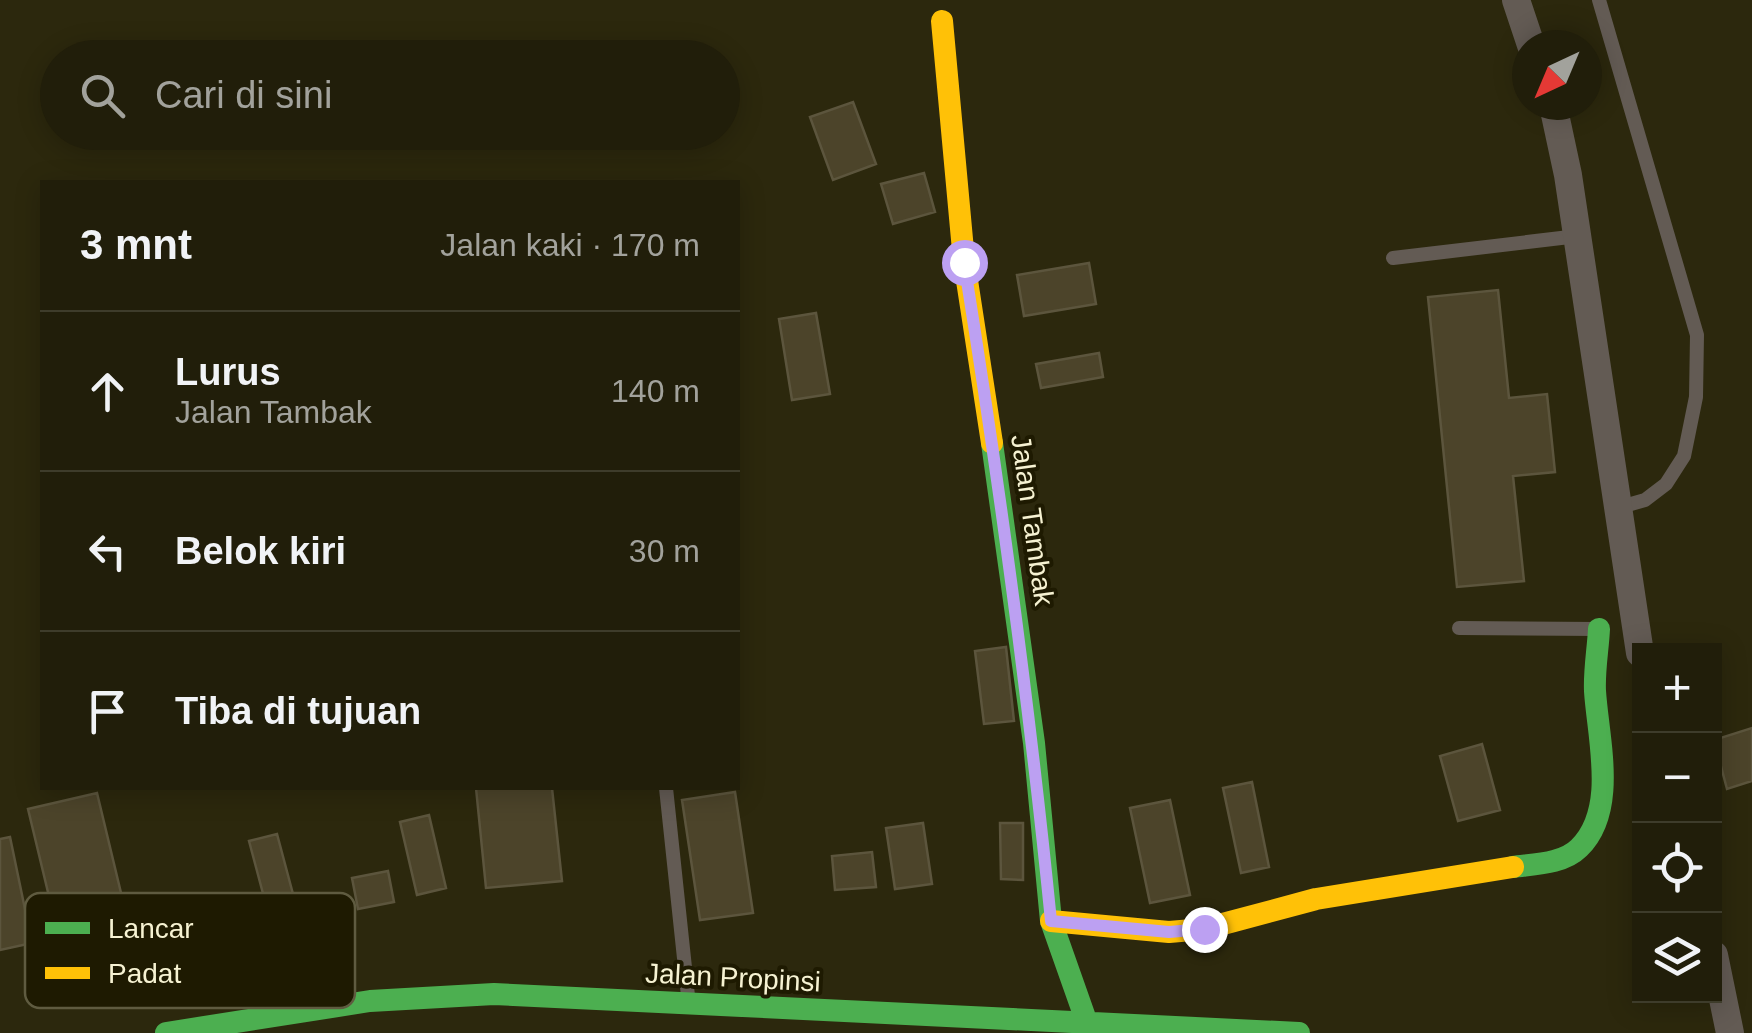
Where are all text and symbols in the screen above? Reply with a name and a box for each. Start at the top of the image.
north arrow [1512,30,1602,120]
search box [40,40,740,150]
icon: search [75,68,130,123]
text: Cari di sini [155,74,332,116]
text: 3 mnt [80,221,192,268]
text: Jalan kaki · 170 m [440,227,700,263]
route start [942,240,988,286]
text: Lurus [175,351,281,393]
icon: ahead [80,364,135,419]
text: 140 m [611,373,700,409]
text: Jalan Tambak [175,394,372,430]
street label: Jalan Tambak [1005,433,1060,608]
icon: left [80,524,135,579]
text: Belok kiri [175,530,346,572]
text: 30 m [629,533,700,569]
map controls [1632,643,1722,1003]
button: + [1632,643,1722,733]
icon: arrive [80,684,135,739]
text: Tiba di tujuan [175,690,421,732]
button: − [1632,733,1722,823]
button: locate [1632,823,1722,913]
legend [25,893,355,1008]
route end [1182,907,1228,953]
text: Lancar [108,913,194,944]
button: layers [1632,913,1722,1003]
street label: Jalan Propinsi [644,957,822,998]
text: Padat [108,958,181,989]

